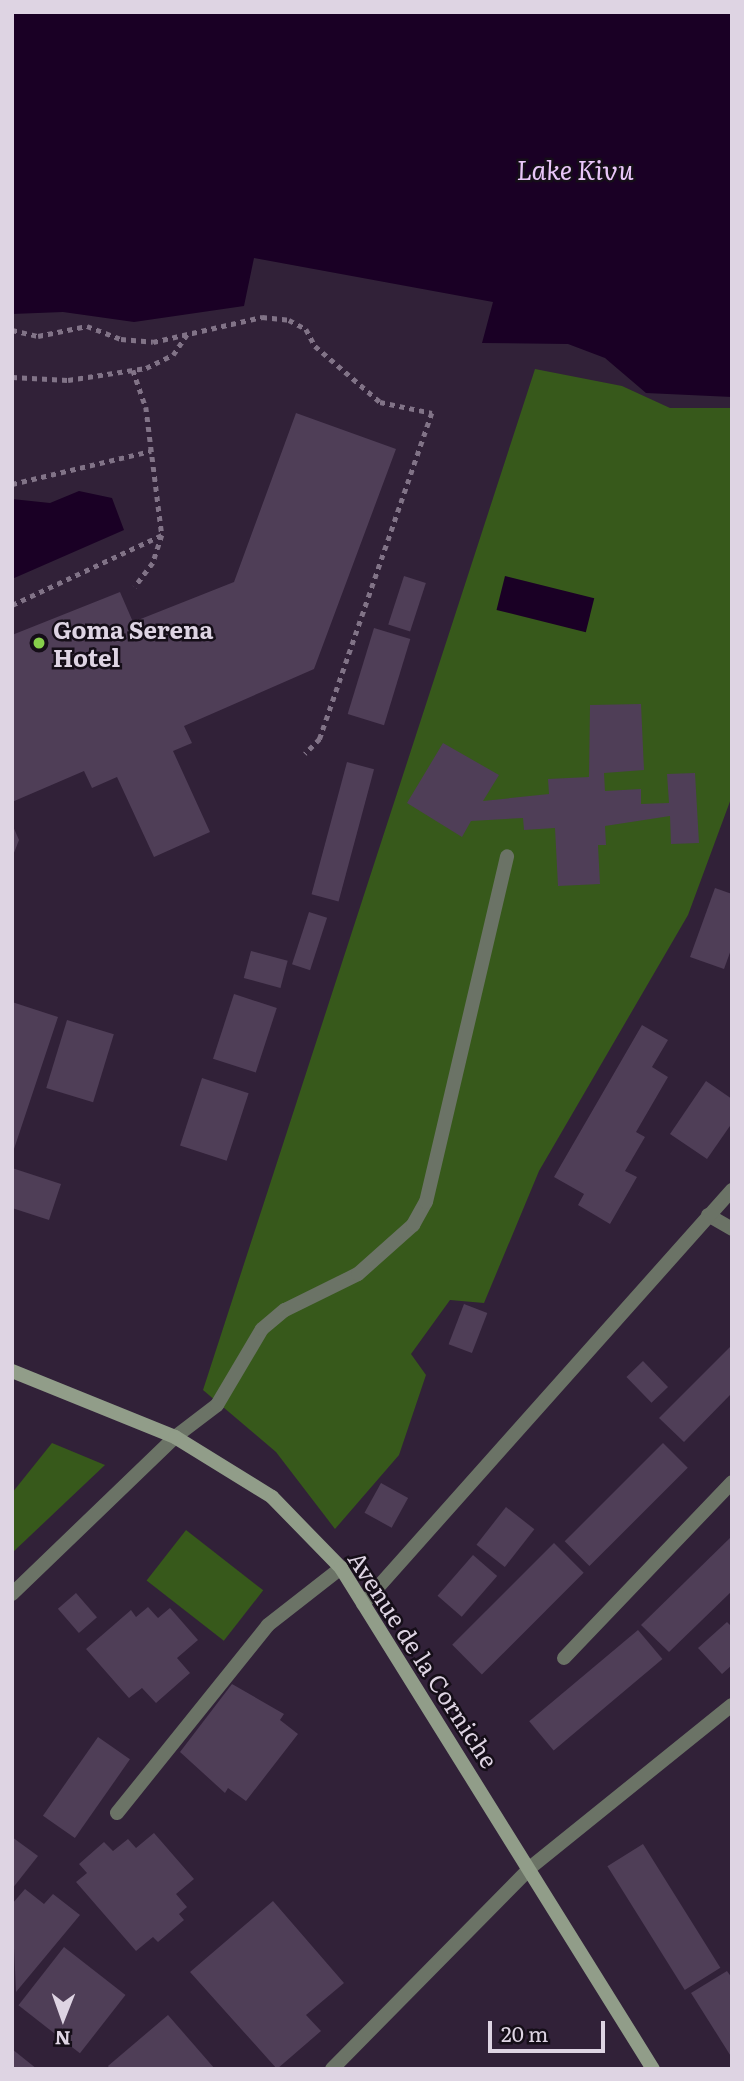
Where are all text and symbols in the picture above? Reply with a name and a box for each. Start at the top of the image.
water label: Lake Kivu [516,153,634,185]
place label: Goma Serena Hotel [53,615,213,671]
marker: Goma Serena Hotel [31,635,47,651]
street label: Avenue de la Corniche [343,1545,505,1773]
north arrow [28,1983,98,2053]
scale bar [492,2008,609,2052]
text: 20 m [501,2017,548,2048]
text: N [54,2025,71,2053]

